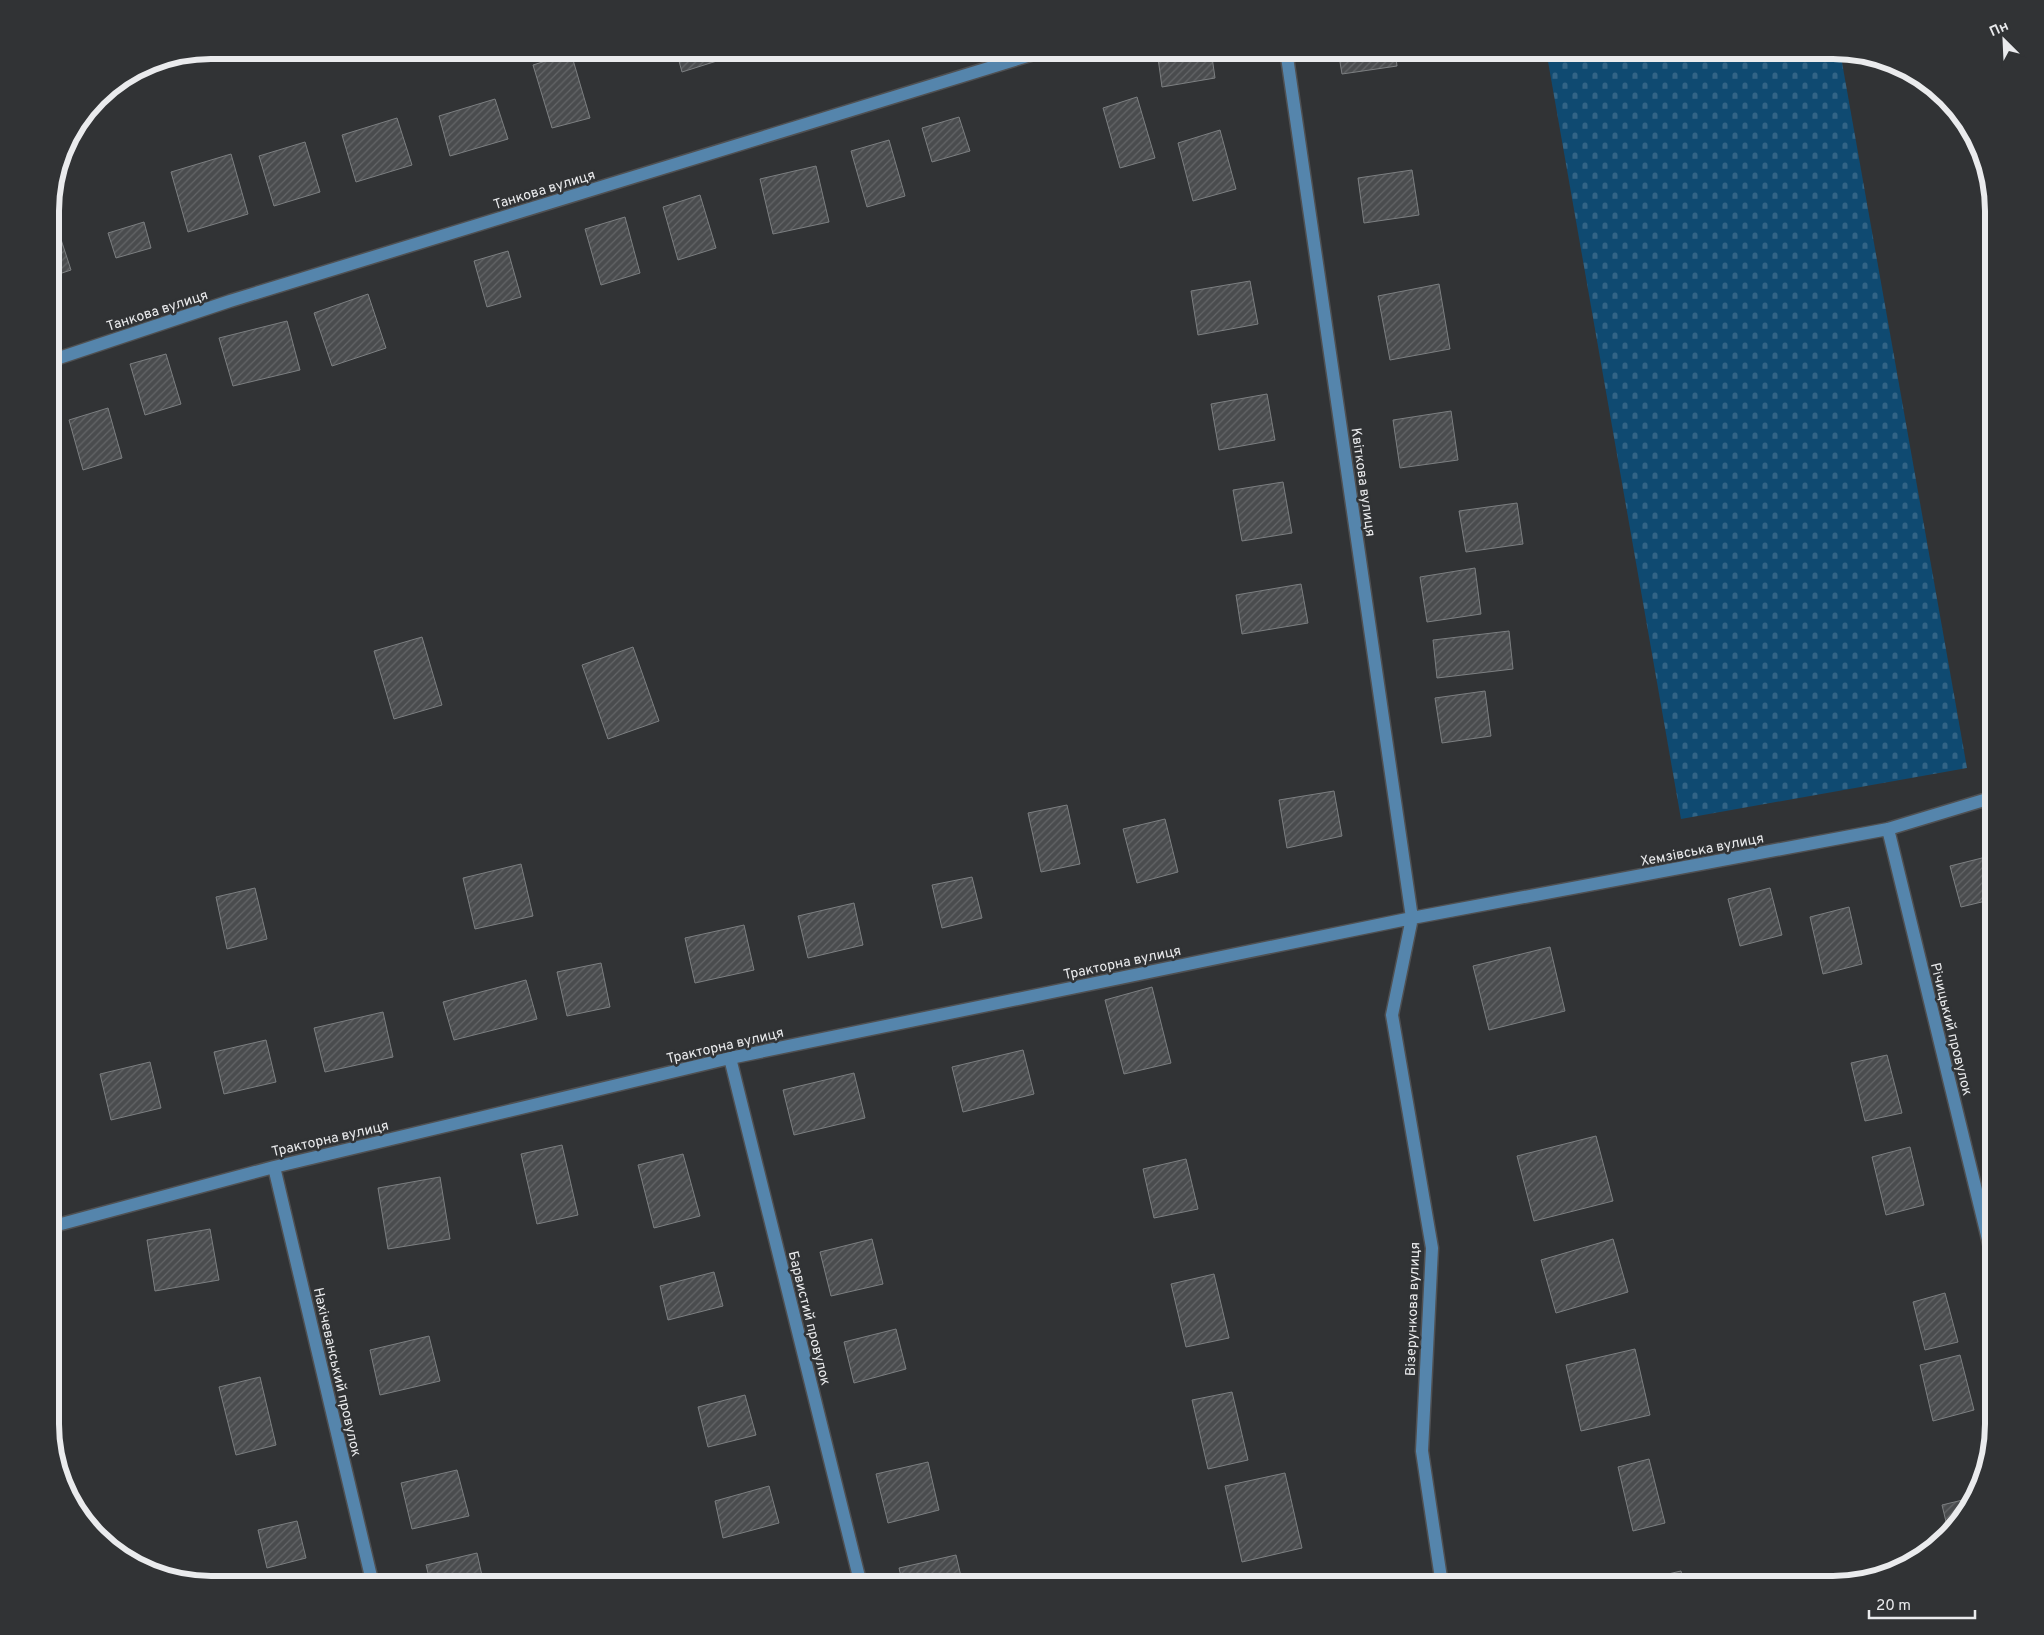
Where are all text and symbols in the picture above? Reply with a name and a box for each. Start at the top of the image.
north arrow [1979,15,2029,65]
text: Пн [1987,18,2011,41]
street label: Танкова вулиця [491,167,597,214]
street label: Танкова вулиця [105,287,210,336]
street label: Квіткова вулиця [1346,427,1379,538]
street label: Хемзівська вулиця [1639,830,1765,871]
street label: Тракторна вулиця [1062,943,1183,984]
street label: Річицький провулок [1926,961,1975,1098]
street label: Тракторна вулиця [665,1025,786,1068]
street label: Тракторна вулиця [270,1118,391,1161]
street label: Візерункова вулиця [1403,1242,1424,1376]
street label: Барвистий провулок [784,1249,833,1387]
street label: Нахічеванський провулок [309,1286,364,1459]
scale bar [1869,1588,1975,1620]
text: 20 m [1876,1597,1911,1616]

